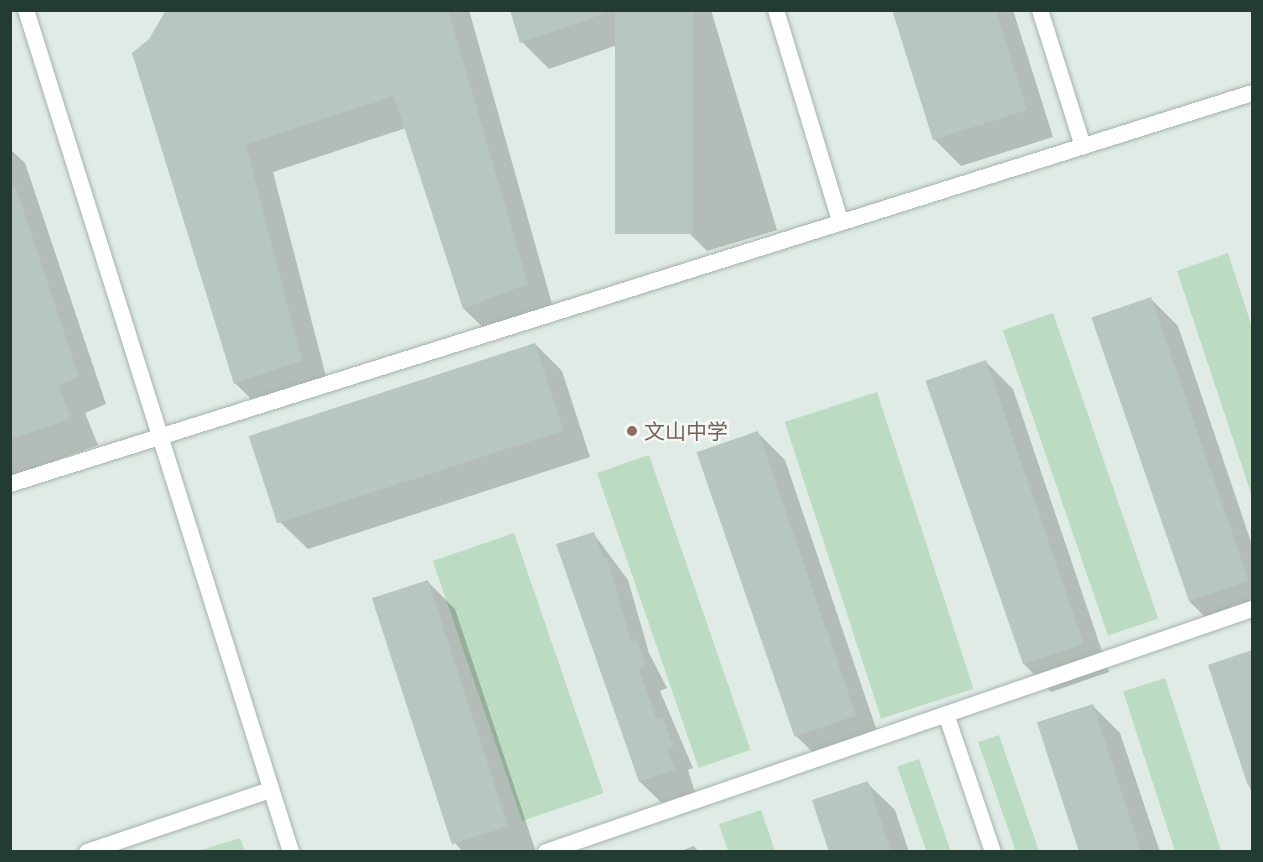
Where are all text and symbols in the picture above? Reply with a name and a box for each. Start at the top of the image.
place label: 文山中学 [644,418,728,444]
marker: 文山中学 [625,424,639,438]

